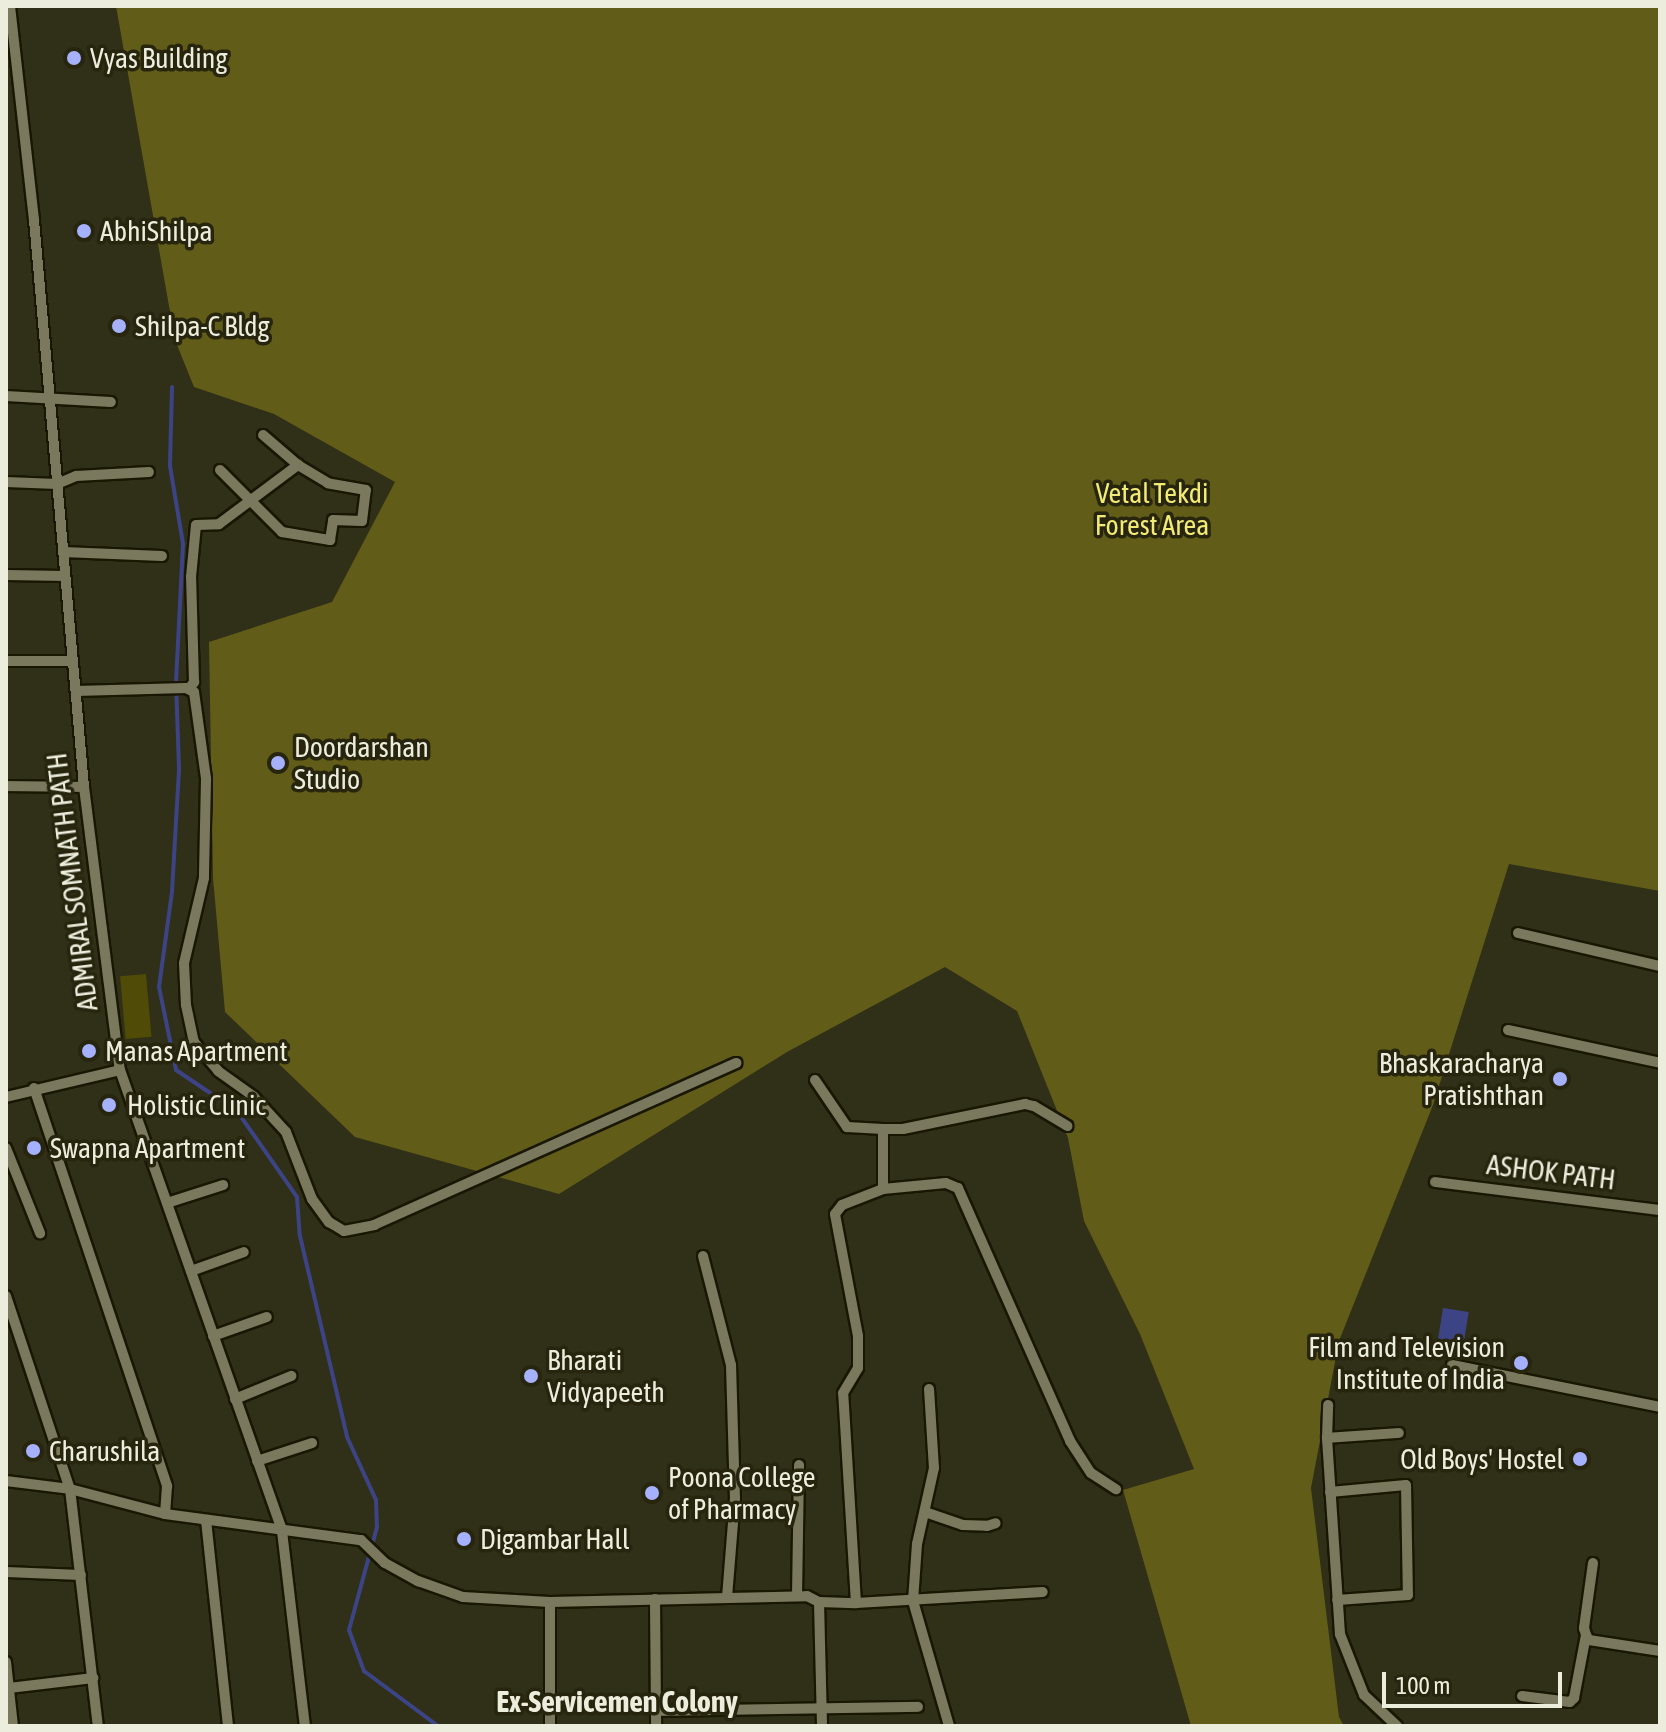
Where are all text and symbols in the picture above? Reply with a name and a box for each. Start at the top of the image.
place label: Vyas Building [90,41,227,75]
marker: Vyas Building [65,49,83,67]
place label: AbhiShilpa [100,214,213,248]
marker: AbhiShilpa [75,222,93,240]
place label: Shilpa-C Bldg [135,309,270,343]
marker: Shilpa-C Bldg [110,317,128,335]
park label: Vetal Tekdi Forest Area [1095,476,1209,542]
place label: Doordarshan Studio [294,730,429,796]
street label: ADMIRAL SOMNATH PATH [39,751,105,1013]
marker: Doordarshan Studio [269,754,287,772]
place label: Manas Apartment [105,1034,288,1068]
marker: Manas Apartment [80,1042,98,1060]
place label: Bhaskaracharya Pratishthan [1379,1046,1544,1112]
marker: Bhaskaracharya Pratishthan [1551,1070,1569,1088]
place label: Holistic Clinic [127,1088,266,1122]
marker: Holistic Clinic [98,1094,120,1116]
place label: Swapna Apartment [50,1131,245,1165]
marker: Swapna Apartment [25,1139,43,1157]
street label: ASHOK PATH [1485,1147,1617,1197]
place label: Film and Television Institute of India [1308,1330,1505,1396]
place label: Bharati Vidyapeeth [547,1343,665,1409]
marker: Film and Television Institute of India [1512,1354,1530,1372]
marker: Bharati Vidyapeeth [522,1367,540,1385]
place label: Charushila [49,1434,160,1468]
marker: Charushila [24,1442,42,1460]
place label: Old Boys' Hostel [1400,1442,1564,1476]
marker: Old Boys' Hostel [1571,1450,1589,1468]
place label: Poona College of Pharmacy [668,1460,815,1526]
marker: Poona College of Pharmacy [643,1484,661,1502]
place label: Digambar Hall [480,1522,629,1556]
marker: Digambar Hall [455,1530,473,1548]
scale bar [1386,1656,1566,1706]
text: 100 m [1396,1672,1450,1699]
district label: Ex-Servicemen Colony [496,1683,738,1719]

